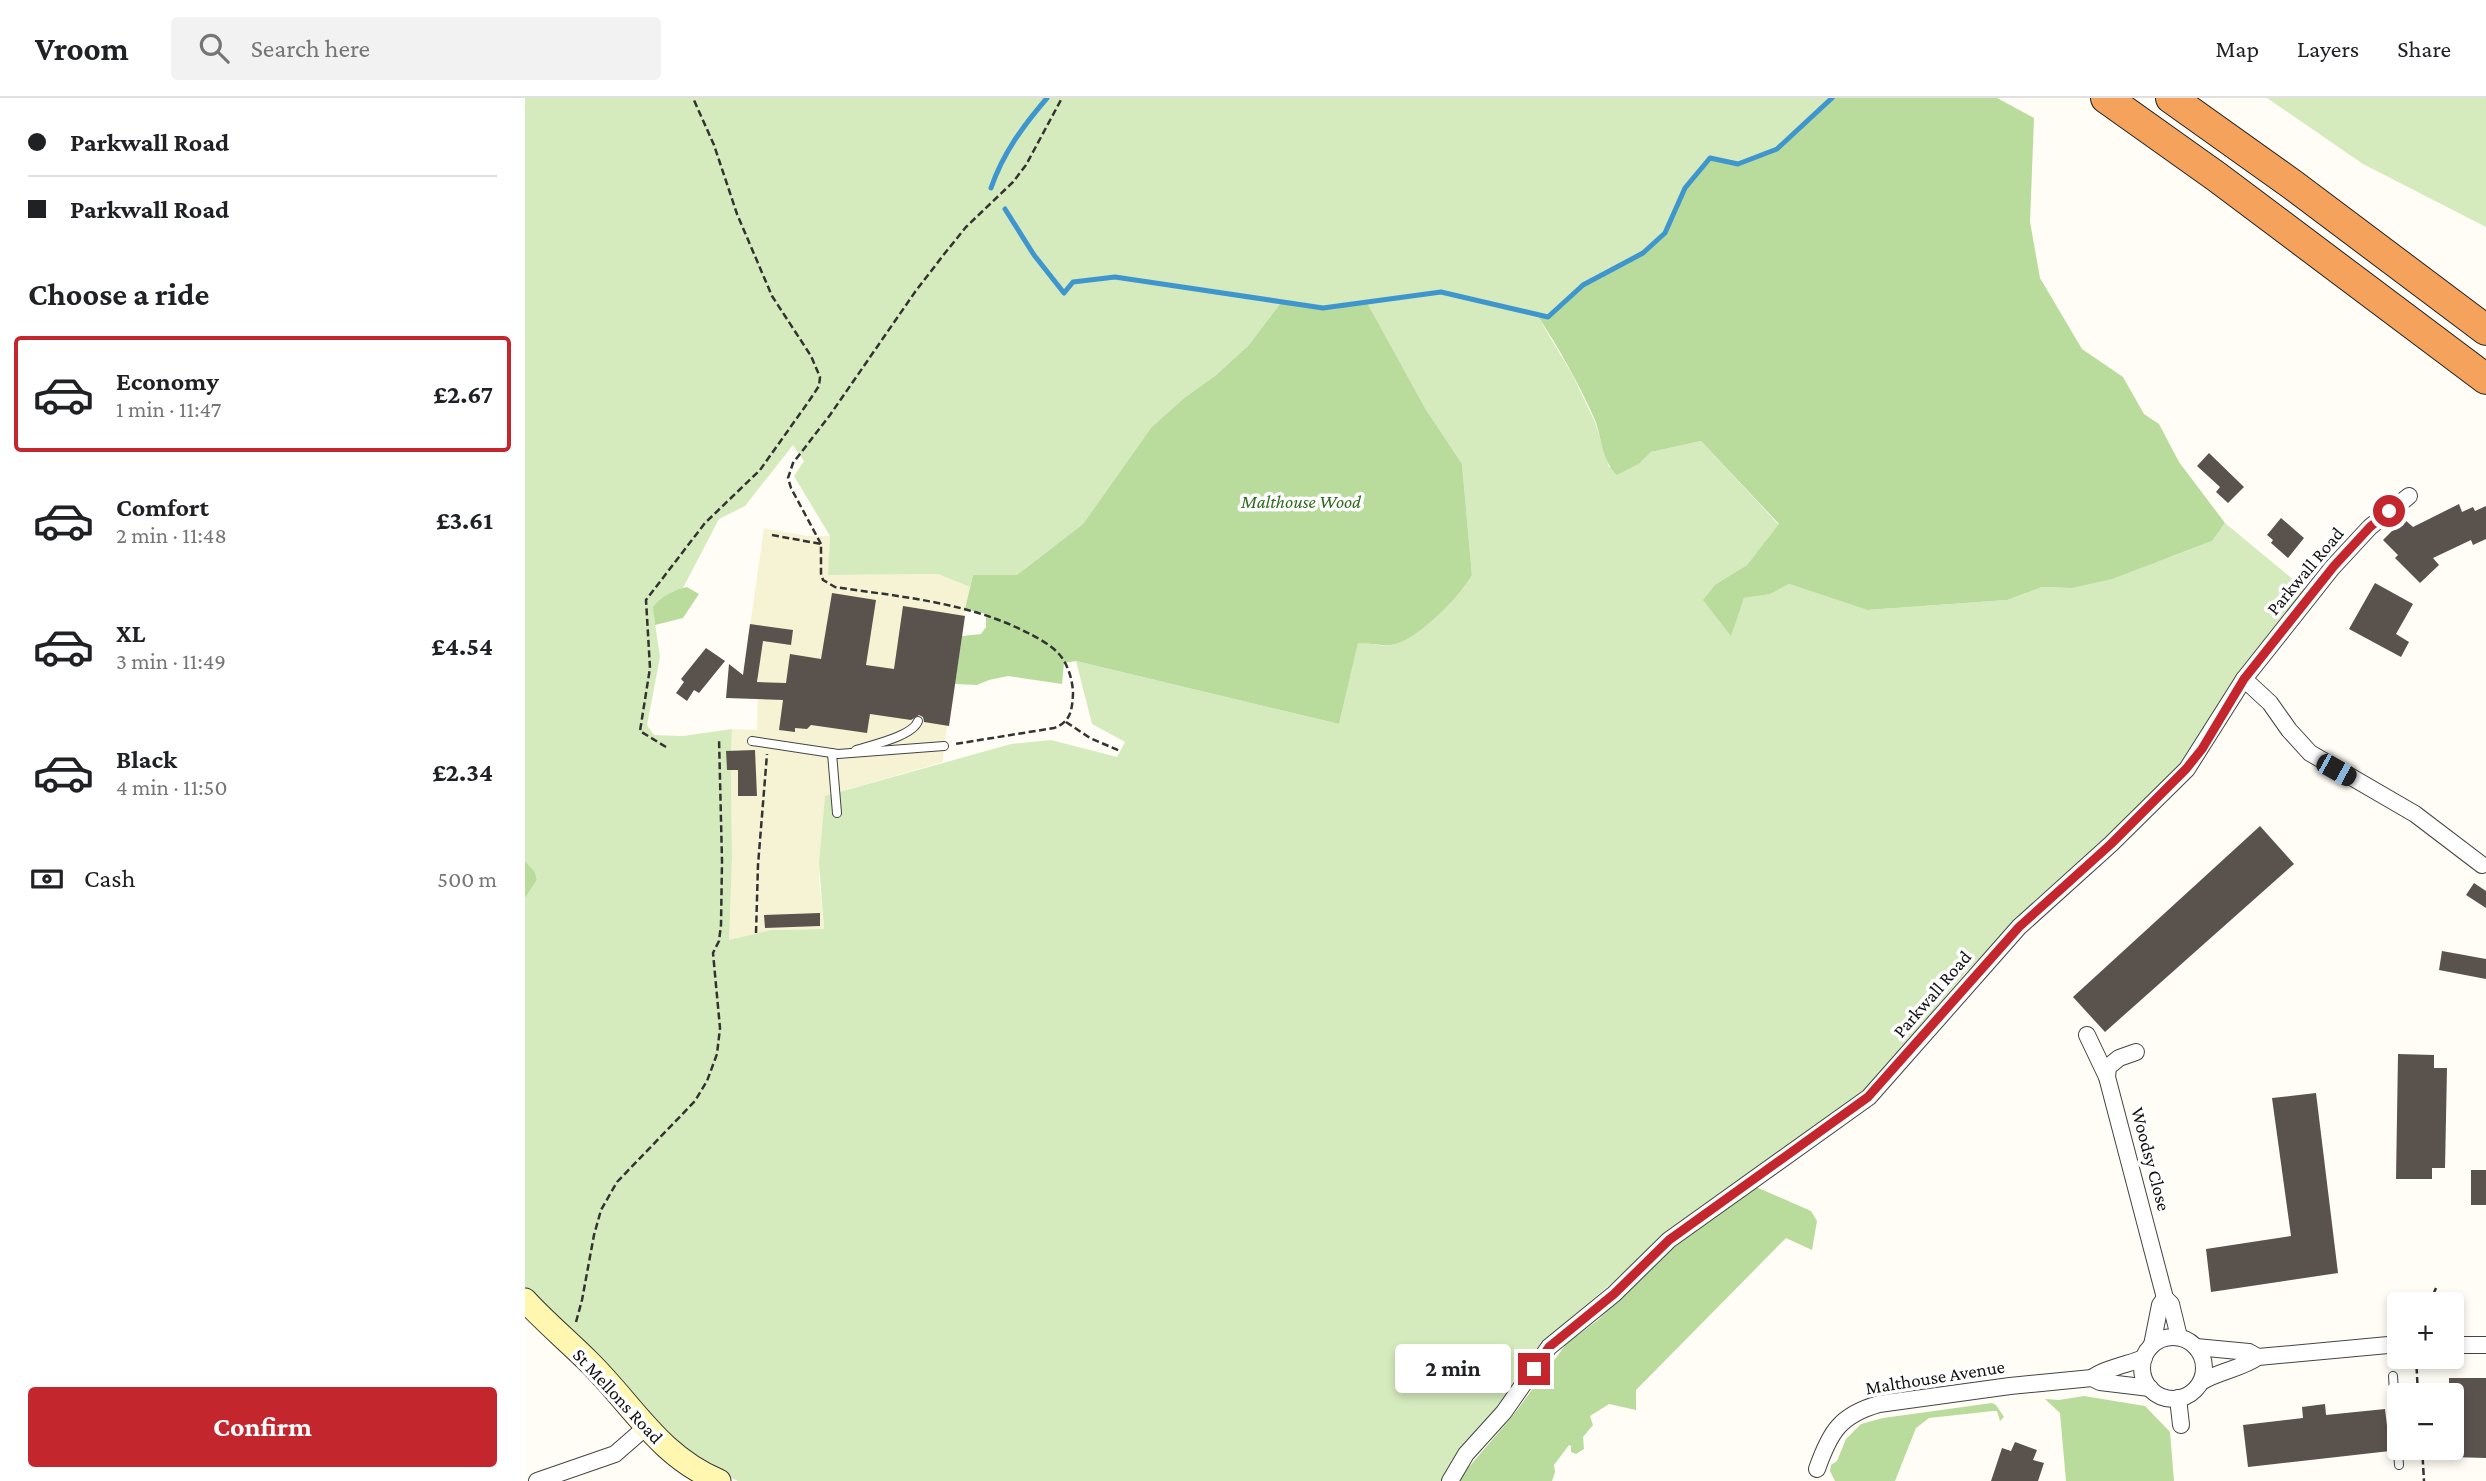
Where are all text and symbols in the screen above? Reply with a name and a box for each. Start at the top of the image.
search box [171,17,661,80]
icon: search [195,29,233,67]
text: Vroom [35,30,129,67]
text: Search here [251,34,370,63]
text: Map [2215,35,2259,62]
text: Layers [2297,35,2359,62]
text: Share [2397,35,2451,62]
text: Parkwall Road [70,128,229,157]
text: Parkwall Road [70,195,229,224]
text: Choose a ride [28,276,209,312]
icon: car [32,363,95,426]
text: Economy [116,367,219,396]
text: £2.67 [433,380,493,409]
text: 1 min · 11:47 [116,396,221,422]
icon: car [32,489,95,552]
park label: Malthouse Wood [1240,491,1362,512]
text: Comfort [116,493,209,522]
route start [2373,495,2405,527]
text: £3.61 [436,506,493,535]
text: 2 min · 11:48 [116,522,227,548]
street label: Parkwall Road [2262,523,2348,619]
icon: car [32,615,95,678]
text: XL [116,619,145,648]
text: £4.54 [431,632,493,661]
text: 3 min · 11:49 [116,648,226,674]
icon: car [32,741,95,804]
text: Black [116,745,177,774]
car [2313,751,2360,789]
text: £2.34 [432,758,493,787]
text: 4 min · 11:50 [116,774,227,800]
icon: cash [28,860,66,898]
text: Cash [84,864,135,893]
text: 500 m [437,866,497,892]
street label: Parkwall Road [1889,946,1975,1042]
street label: Woodsy Close [2127,1105,2175,1213]
map controls [2387,1292,2464,1460]
button: + [2387,1292,2464,1369]
street label: St Mellons Road [569,1344,667,1448]
callout: 2 min [1394,1344,1509,1394]
route end [1518,1353,1550,1385]
text: 2 min [1425,1355,1481,1381]
street label: Malthouse Avenue [1864,1356,2006,1398]
button: − [2387,1383,2464,1460]
button: Confirm [28,1387,497,1467]

